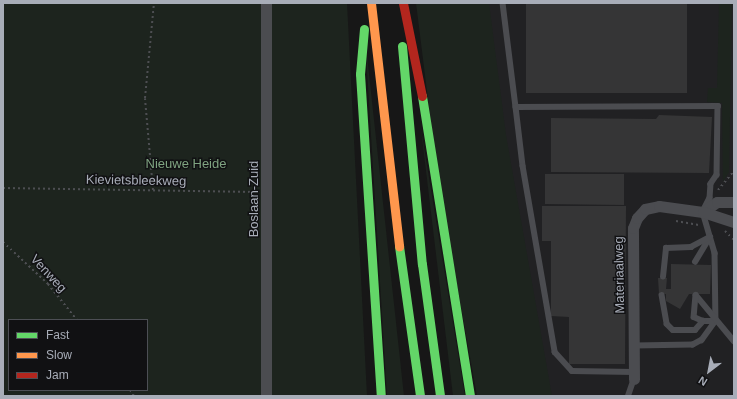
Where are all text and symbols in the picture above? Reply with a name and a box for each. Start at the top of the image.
park label: Nieuwe Heide [146,156,226,172]
street label: Boslaan-Zuid [246,161,262,237]
street label: Kievietsbleekweg [86,172,186,190]
street label: Materiaalweg [612,236,628,314]
street label: Venweg [27,252,69,296]
legend [8,319,148,391]
text: Fast [46,328,69,342]
text: Slow [46,348,72,362]
north arrow [689,351,729,391]
text: Jam [46,368,69,382]
text: N [696,374,709,388]

